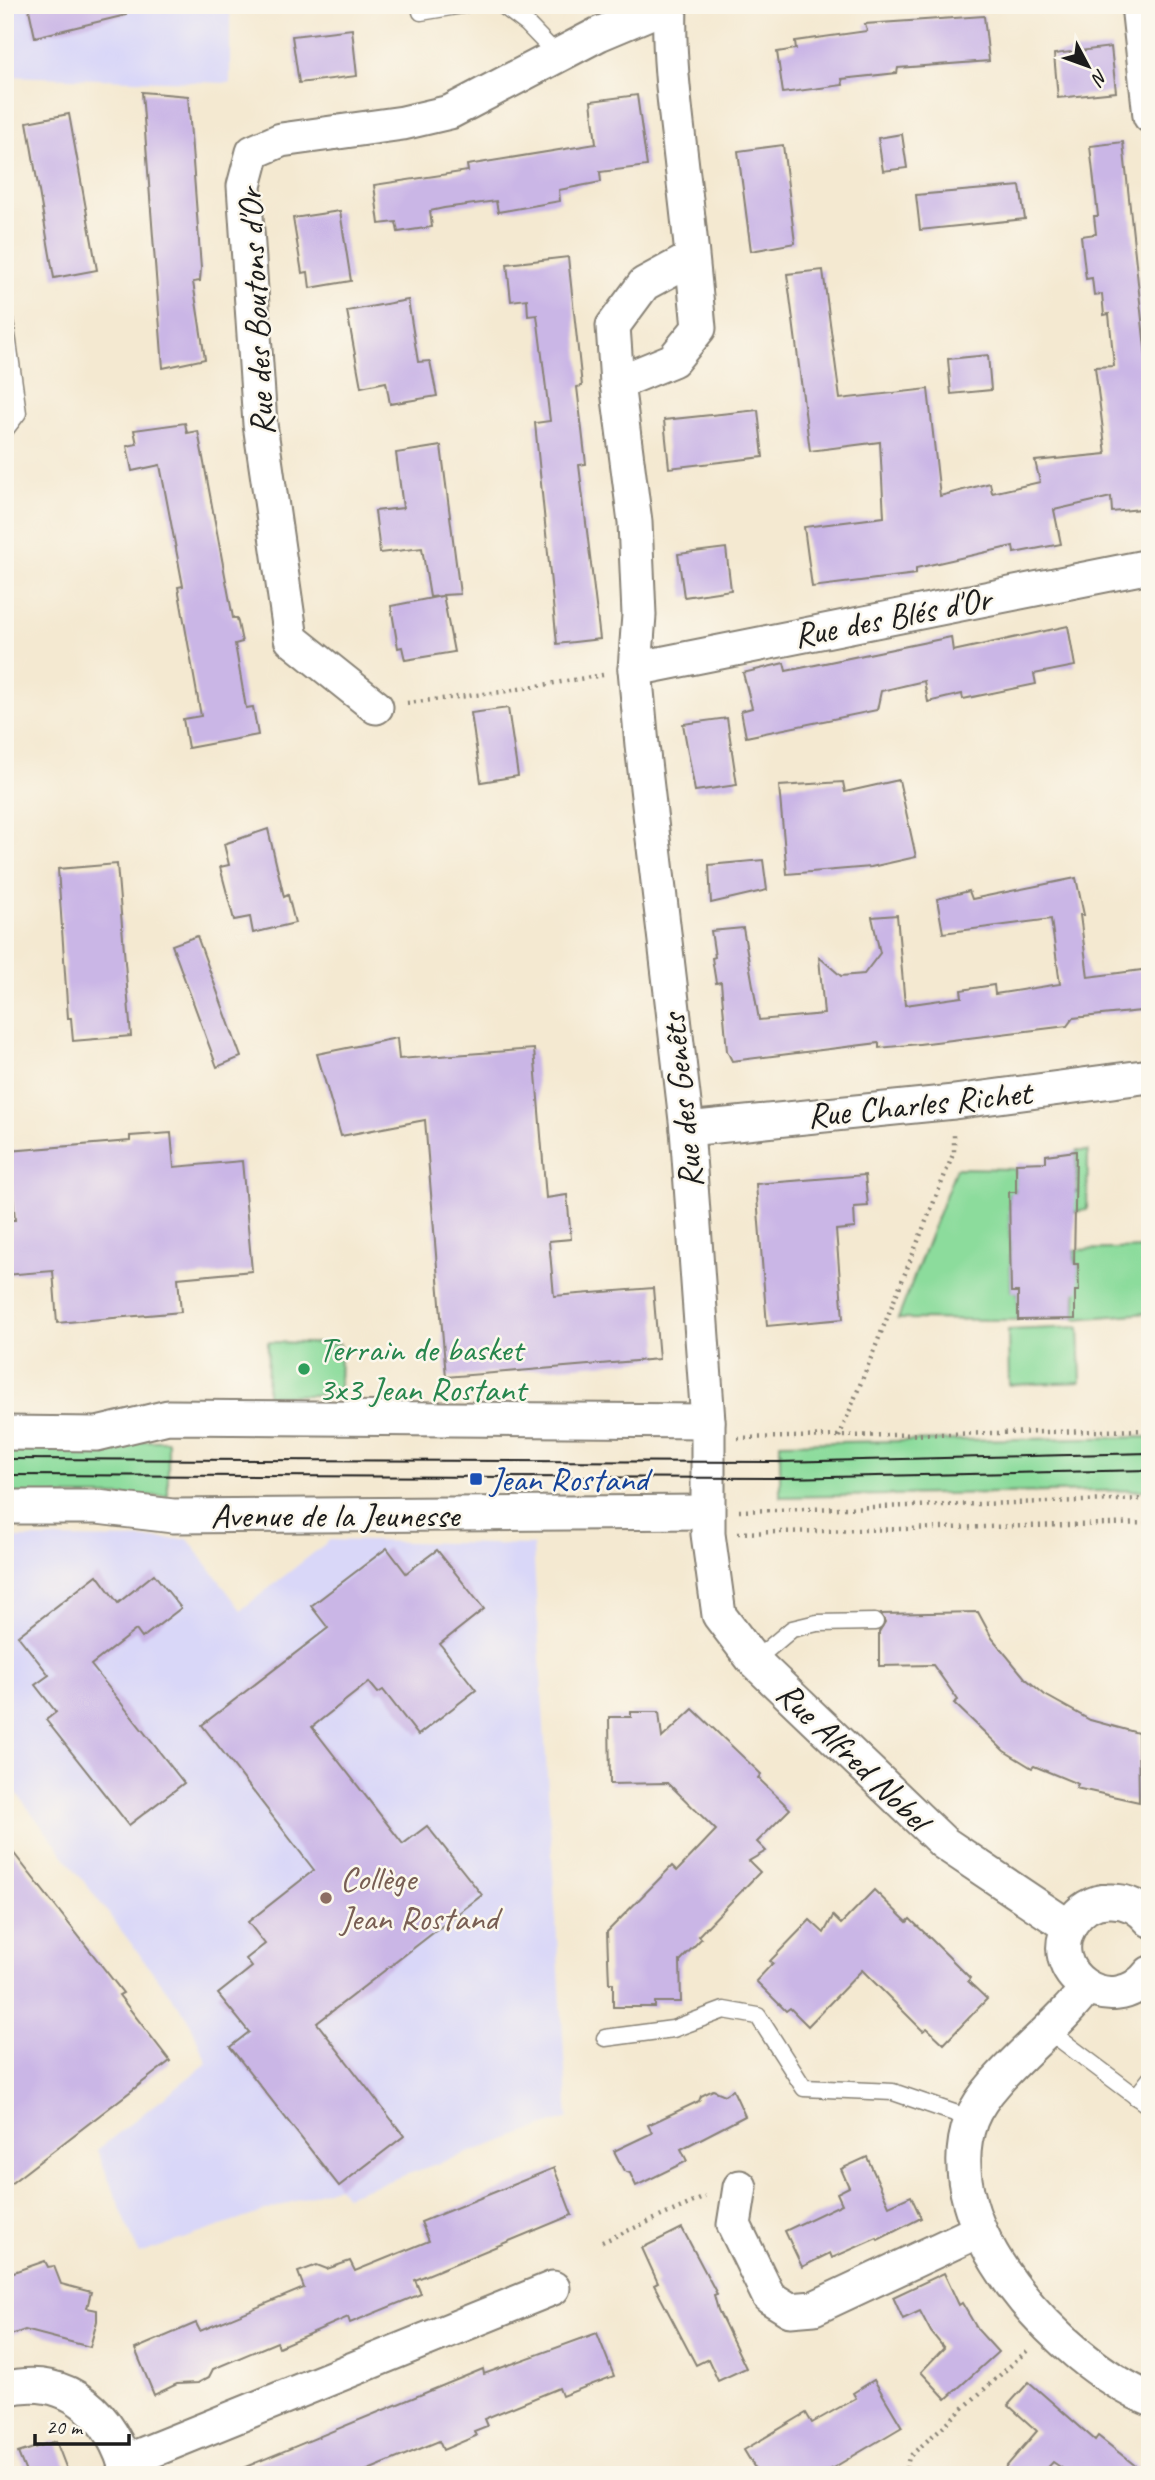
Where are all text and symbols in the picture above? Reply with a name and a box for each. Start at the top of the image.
north arrow [1054,32,1124,102]
text: N [1085,64,1113,91]
street label: Rue des Boutons d'Or [227,184,285,437]
street label: Rue des Blés d'Or [790,575,998,658]
street label: Rue des Genêts [650,1009,714,1190]
street label: Rue Charles Richet [805,1070,1037,1138]
place label: Terrain de basket 3x3 Jean Rostant [318,1327,529,1412]
marker: Terrain de basket 3x3 Jean Rostant [296,1361,312,1377]
place label: Jean Rostand [488,1457,653,1502]
marker: Jean Rostand [468,1471,484,1487]
street label: Avenue de la Jeunesse [211,1493,462,1538]
street label: Rue Alfred Nobel [767,1672,944,1845]
place label: Collège Jean Rostand [338,1856,503,1941]
marker: Collège Jean Rostand [318,1890,334,1906]
scale bar [35,2403,130,2447]
text: 20 m [46,2414,84,2440]

